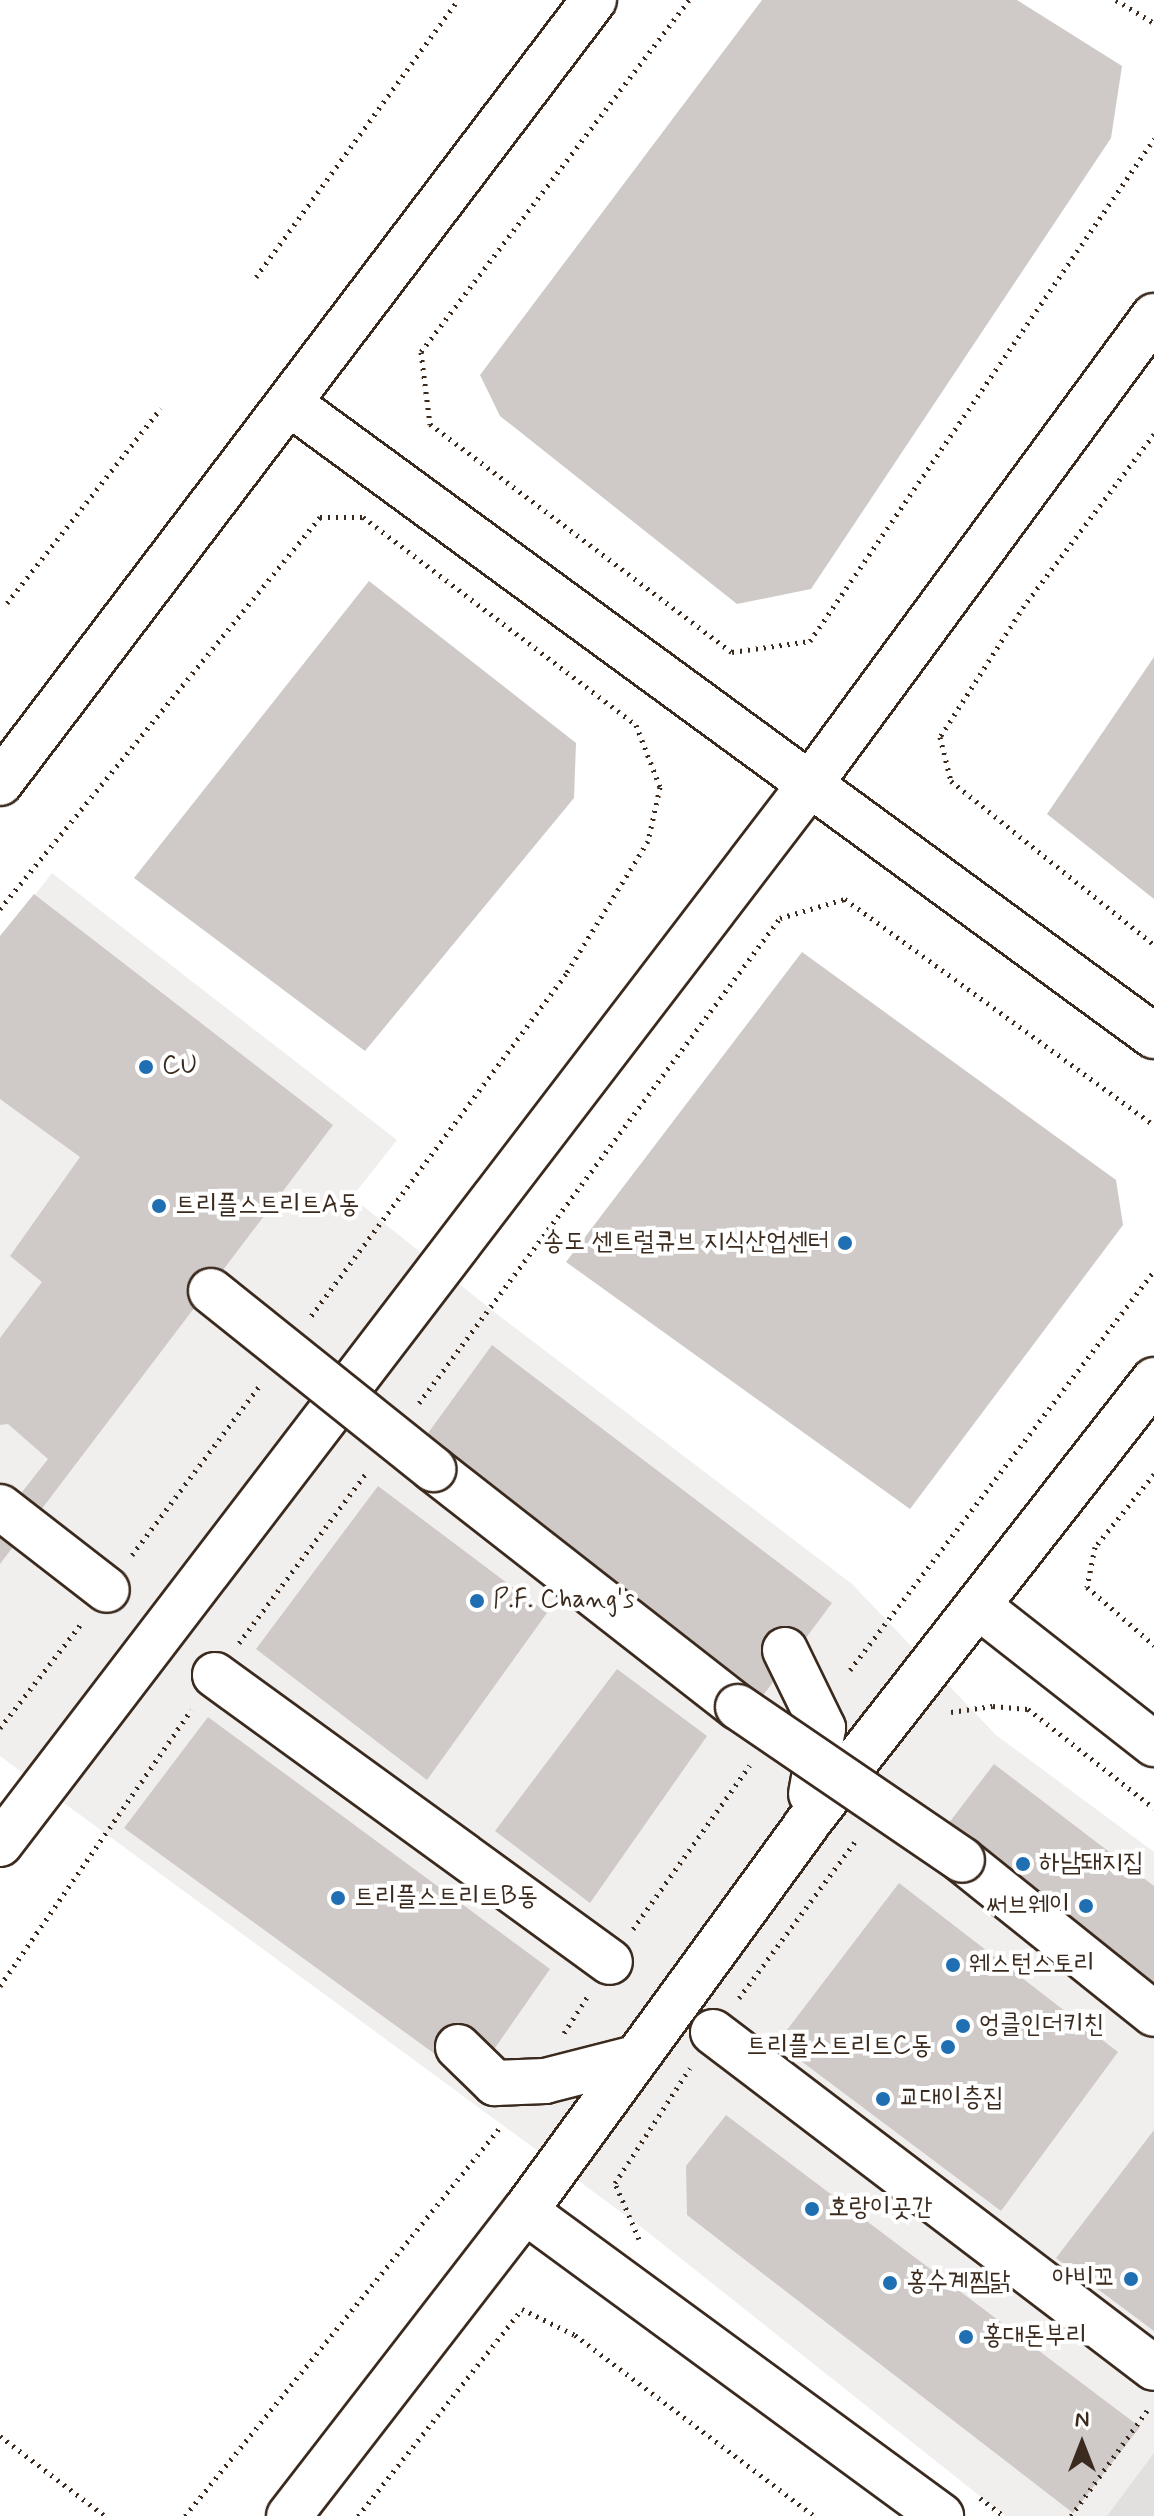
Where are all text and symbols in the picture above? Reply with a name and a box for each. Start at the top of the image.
place label: CU [162,1051,197,1083]
marker: CU [137,1058,155,1076]
place label: 트리플스트리트A동 [175,1190,359,1222]
marker: 트리플스트리트A동 [150,1197,168,1215]
place label: 송도 센트럴큐브 지식산업센터 [543,1227,829,1259]
marker: 송도 센트럴큐브 지식산업센터 [836,1234,854,1252]
place label: P.F. Chang's [493,1585,634,1617]
marker: P.F. Chang's [468,1592,486,1610]
place label: 하남돼지집 [1039,1848,1144,1880]
marker: 하남돼지집 [1014,1855,1032,1873]
place label: 트리플스트리트B동 [354,1882,538,1914]
marker: 트리플스트리트B동 [329,1889,347,1907]
place label: 써브웨이 [986,1890,1070,1922]
marker: 써브웨이 [1077,1897,1095,1915]
place label: 웨스턴스토리 [969,1949,1095,1981]
marker: 웨스턴스토리 [944,1956,962,1974]
place label: 엉클인더키친 [979,2010,1105,2042]
marker: 엉클인더키친 [954,2017,972,2035]
place label: 트리플스트리트C동 [746,2031,932,2063]
marker: 트리플스트리트C동 [939,2038,957,2056]
place label: 교대이층집 [899,2083,1004,2115]
marker: 교대이층집 [874,2090,892,2108]
place label: 호랑이곳간 [828,2193,933,2225]
marker: 호랑이곳간 [803,2200,821,2218]
place label: 아비꼬 [1052,2263,1115,2295]
place label: 홍수계찜닭 [906,2267,1011,2299]
marker: 아비꼬 [1122,2270,1140,2288]
marker: 홍수계찜닭 [881,2274,899,2292]
place label: 홍대돈부리 [982,2321,1087,2353]
marker: 홍대돈부리 [957,2328,975,2346]
north arrow [1042,2404,1122,2484]
text: N [1075,2406,1089,2434]

